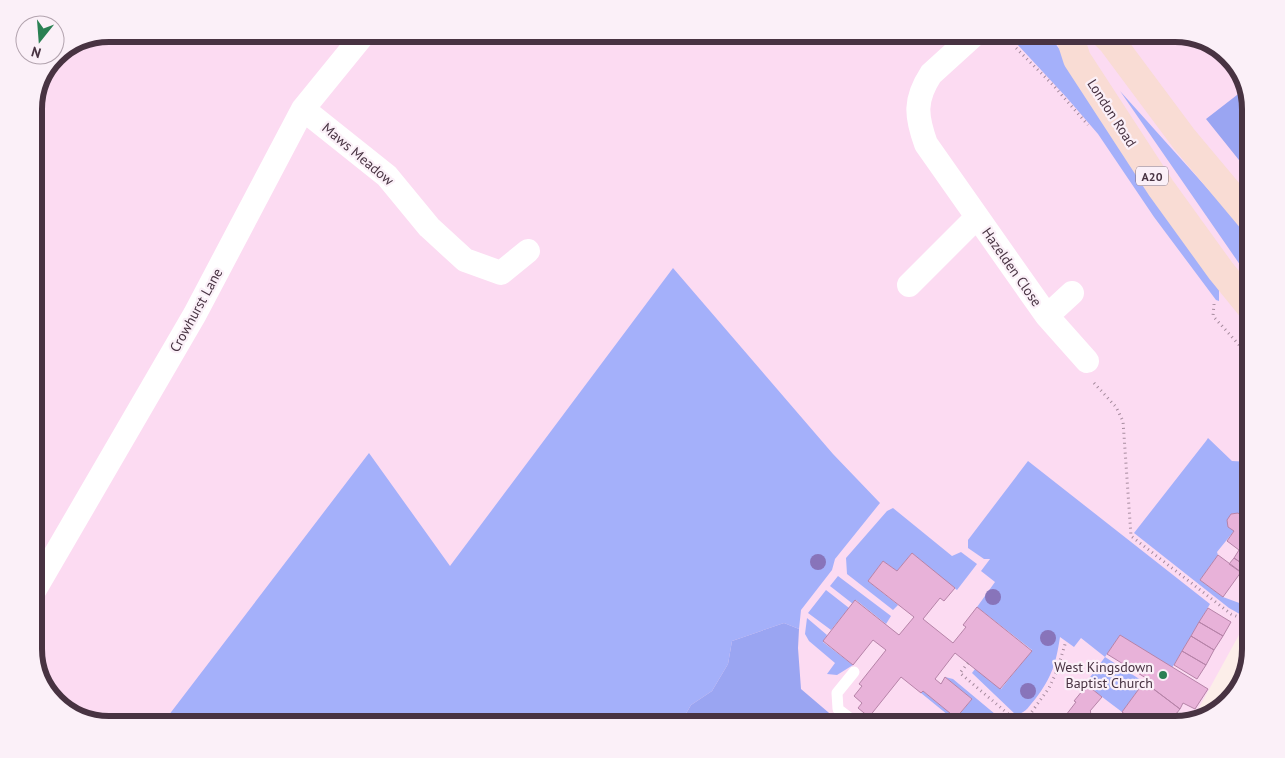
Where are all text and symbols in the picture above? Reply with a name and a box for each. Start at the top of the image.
north arrow [15,15,65,65]
text: N [29,42,43,62]
street label: London Road [1083,76,1141,150]
street label: Maws Meadow [318,119,398,190]
road number: A20 [1136,167,1168,186]
street label: Hazelden Close [978,224,1046,310]
street label: Crowhurst Lane [166,265,226,355]
place label: West Kingsdown Baptist Church [1054,658,1153,692]
marker: West Kingsdown Baptist Church [1157,669,1169,681]

